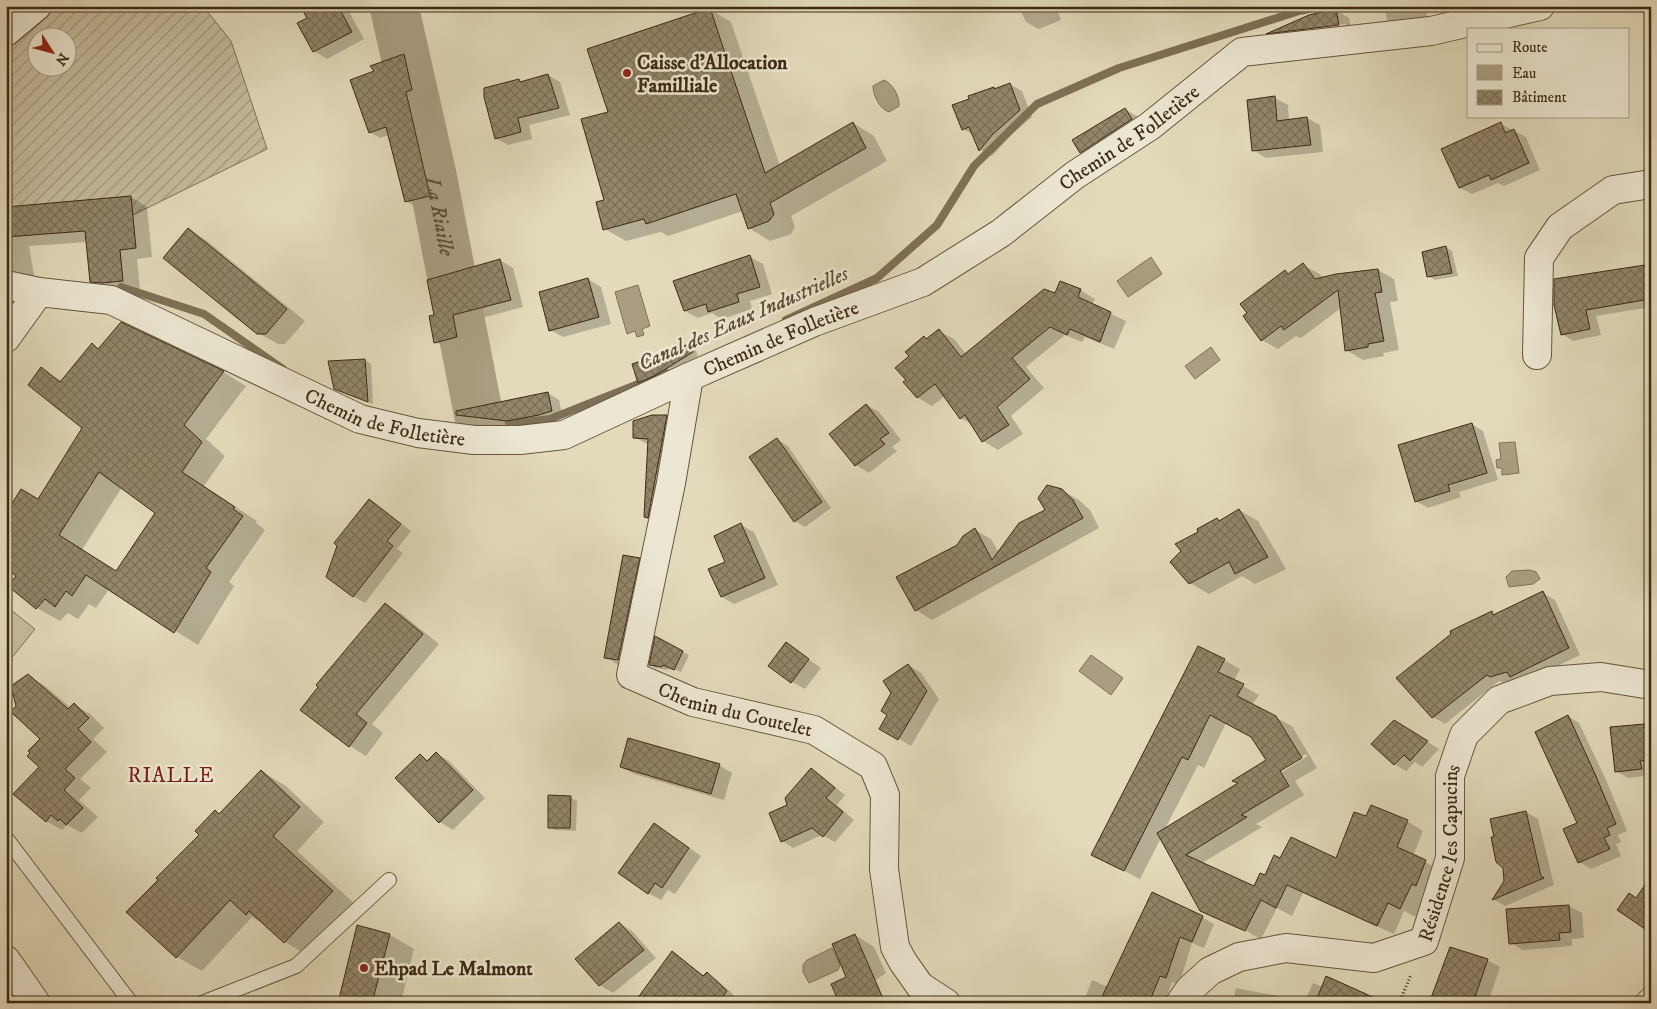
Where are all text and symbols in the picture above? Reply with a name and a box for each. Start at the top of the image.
north arrow [28,28,78,78]
legend [1467,28,1630,118]
text: Route [1512,38,1547,57]
text: N [51,49,72,69]
place label: Caisse d'Allocation Familliale [637,51,788,99]
text: Eau [1512,64,1536,83]
marker: Caisse d'Allocation Familliale [621,67,633,79]
street label: Chemin de Folletière [1054,80,1205,197]
text: Bâtiment [1512,88,1567,107]
water label: La Riaille [418,173,460,259]
water label: Canal des Eaux Industrielles [634,261,853,377]
street label: Chemin de Folletière [700,296,862,383]
street label: Chemin de Folletière [300,383,466,453]
street label: Chemin du Coutelet [654,677,815,743]
street label: Résidence les Capucins [1414,761,1467,945]
district label: RIALLE [127,763,215,789]
place label: Ehpad Le Malmont [374,957,533,982]
marker: Ehpad Le Malmont [358,962,370,974]

